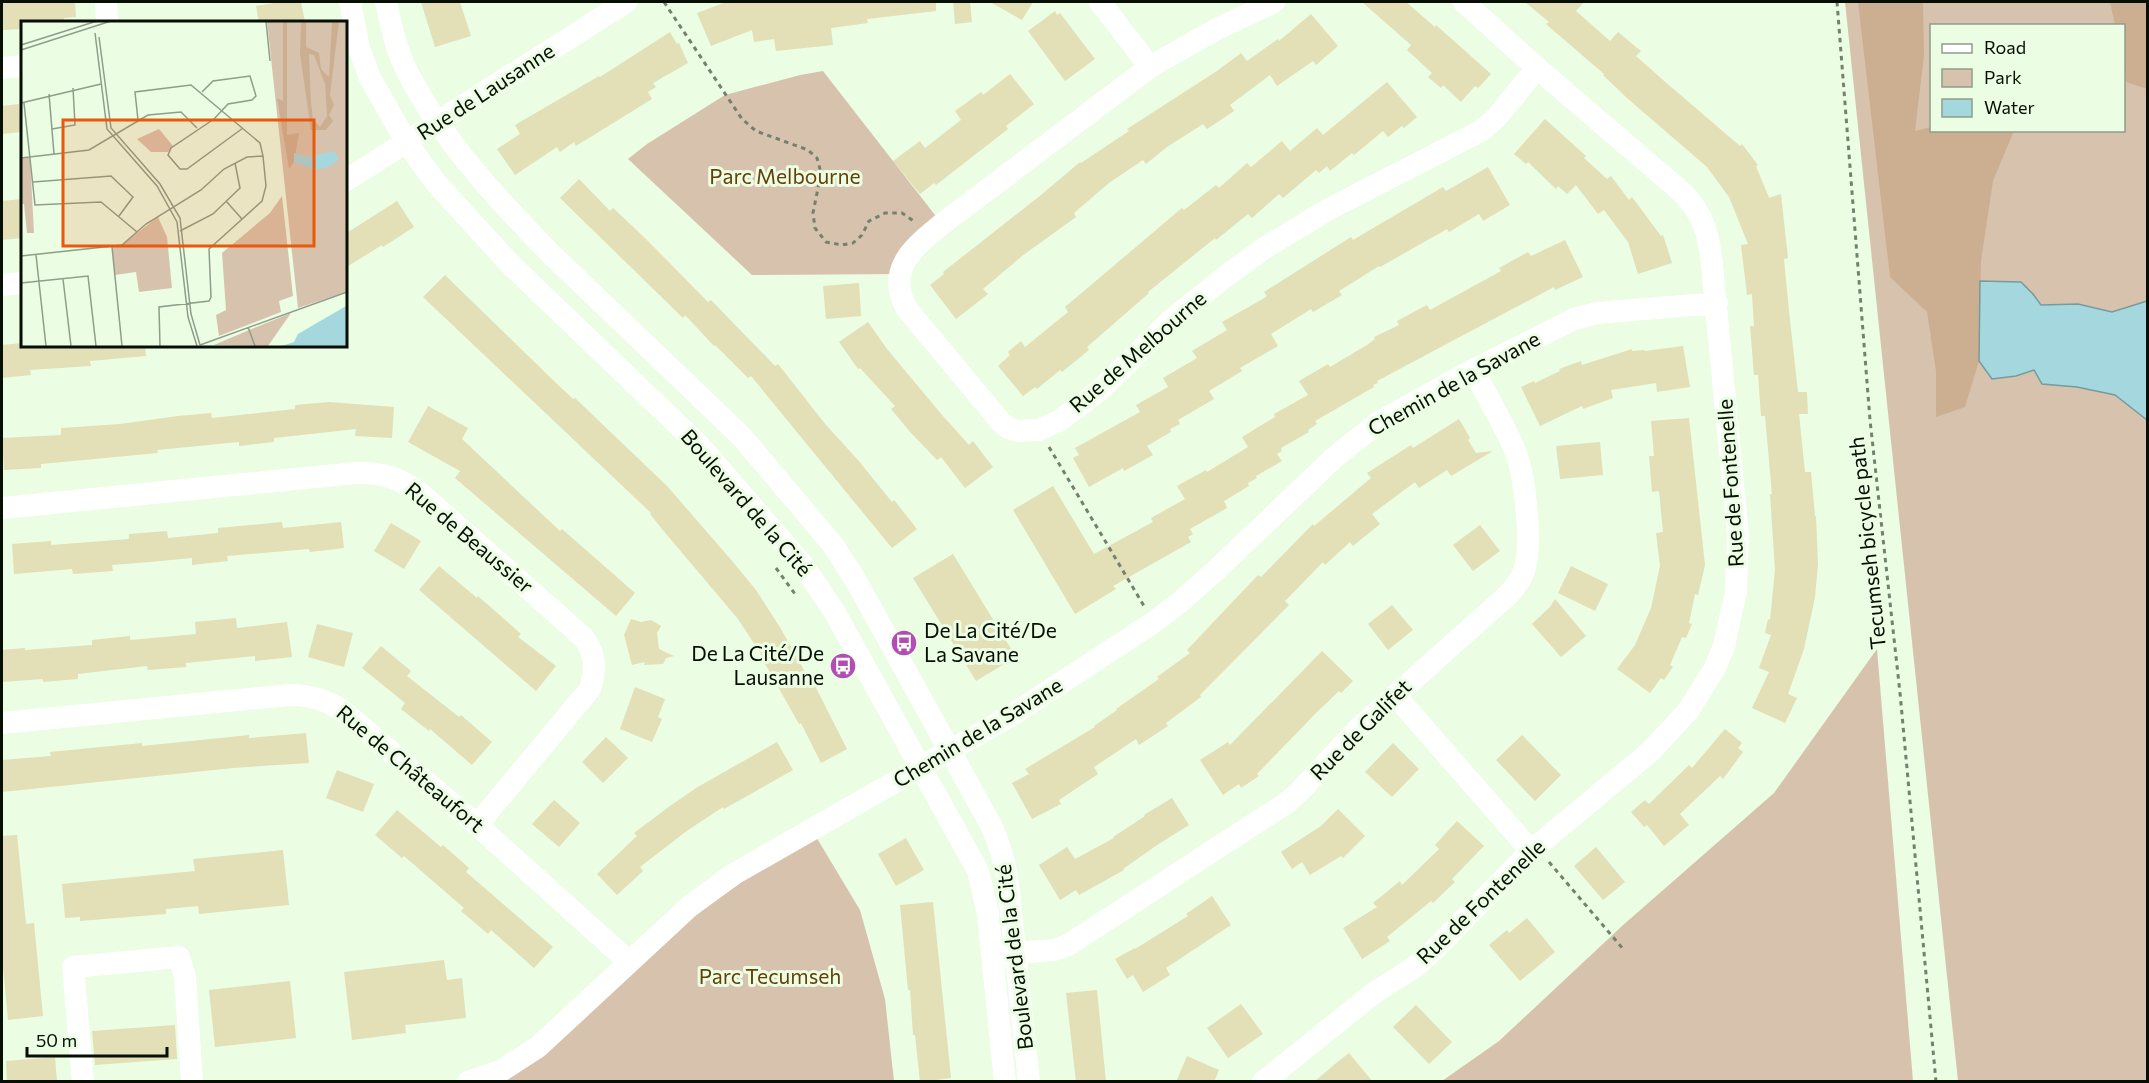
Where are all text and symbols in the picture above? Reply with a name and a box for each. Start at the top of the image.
inset map [21,21,346,346]
legend [1930,24,2125,132]
text: Road [1984,36,2026,58]
street label: Rue de Lausanne [412,37,558,144]
text: Park [1984,66,2022,88]
text: Water [1984,96,2035,118]
park label: Parc Melbourne [709,163,861,188]
street label: Rue de Melbourne [1064,285,1210,417]
street label: Chemin de la Savane [1363,325,1544,440]
street label: Rue de Fontenelle [1711,398,1748,568]
street label: Boulevard de la Cité [676,423,818,581]
street label: Tecumseh bicycle path [1843,436,1890,651]
street label: Rue de Beaussier [401,476,539,598]
place label: De La Cité/De La Savane [924,617,1057,666]
bus stop icon: De La Cité/De La Savane [889,628,919,658]
place label: De La Cité/De Lausanne [691,640,824,689]
bus stop icon: De La Cité/De Lausanne [828,651,858,681]
street label: Chemin de la Savane [888,671,1066,792]
street label: Rue de Galifet [1304,673,1416,785]
street label: Rue de Châteaufort [332,699,490,837]
street label: Rue de Fontenelle [1411,833,1549,968]
street label: Boulevard de la Cité [990,863,1037,1051]
park label: Parc Tecumseh [699,963,841,988]
scale bar [27,1020,166,1058]
text: 50 m [36,1029,77,1051]

